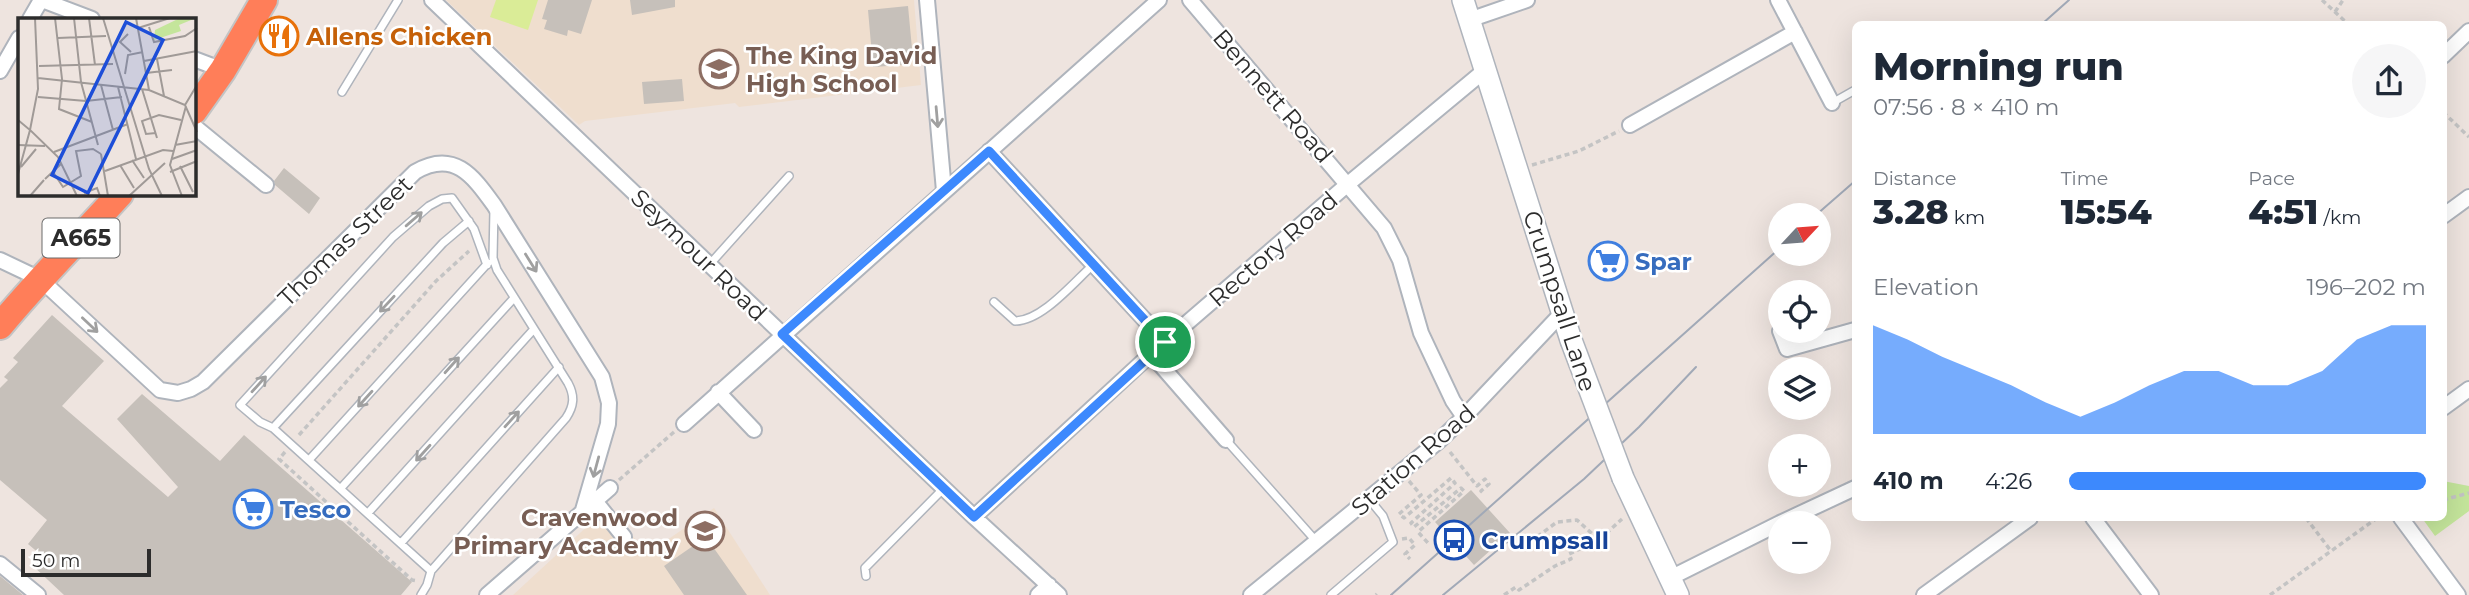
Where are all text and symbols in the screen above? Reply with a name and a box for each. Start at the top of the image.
restaurant icon: Allens Chicken [258,15,300,57]
inset map [18,18,196,196]
place label: Allens Chicken [305,22,492,51]
street label: Bennett Road [1207,23,1339,169]
place label: The King David High School [746,41,937,98]
text: Morning run [1873,43,2124,90]
button: share [2352,44,2426,118]
school or university icon: The King David High School [698,48,740,90]
text: 07:56 · 8 × 410 m [1873,93,2059,121]
one-way arrow [931,105,944,128]
text: Distance [1873,167,1956,190]
text: Time [2061,167,2108,190]
text: Pace [2248,167,2295,190]
street label: Thomas Street [272,170,418,312]
street label: Seymour Road [625,183,773,327]
street label: Rectory Road [1203,185,1343,313]
text: 3.28 [1873,190,1949,233]
text: 15:54 [2061,190,2152,233]
text: 4:51 [2248,190,2318,233]
north arrow [1768,203,1830,266]
map controls [1768,203,1831,574]
text: km [1949,206,1985,229]
text: /km [2318,206,2361,229]
street label: Crumpsall Lane [1517,207,1603,395]
one-way arrow [405,211,423,227]
road number: A665 [42,218,119,258]
supermarket icon: Spar [1587,240,1629,282]
place label: Spar [1635,247,1692,276]
one-way arrow [523,253,538,272]
text: Elevation [1873,273,1979,301]
text: 196–202 m [2307,273,2426,301]
button: locate [1768,280,1831,343]
one-way arrow [378,295,395,312]
pin [1135,312,1195,372]
one-way arrow [81,317,99,333]
icon: arrive [1146,323,1184,361]
one-way arrow [444,356,460,374]
button: layers [1768,357,1831,420]
one-way arrow [251,376,267,394]
one-way arrow [357,390,373,408]
street label: Station Road [1345,398,1481,522]
one-way arrow [504,410,520,428]
button: + [1768,434,1831,497]
one-way arrow [415,444,431,462]
one-way arrow [589,455,602,478]
text: 410 m [1873,467,1944,495]
text: 4:26 [1985,467,2032,495]
supermarket icon: Tesco [232,488,274,530]
place label: Tesco [280,495,351,524]
place label: Cravenwood Primary Academy [453,503,679,560]
school or university icon: Cravenwood Primary Academy [684,510,726,552]
button: − [1768,511,1831,574]
bus stop icon: Crumpsall [1433,519,1475,561]
place label: Crumpsall [1481,526,1609,555]
scale bar [21,546,150,578]
text: 50 m [32,549,80,572]

